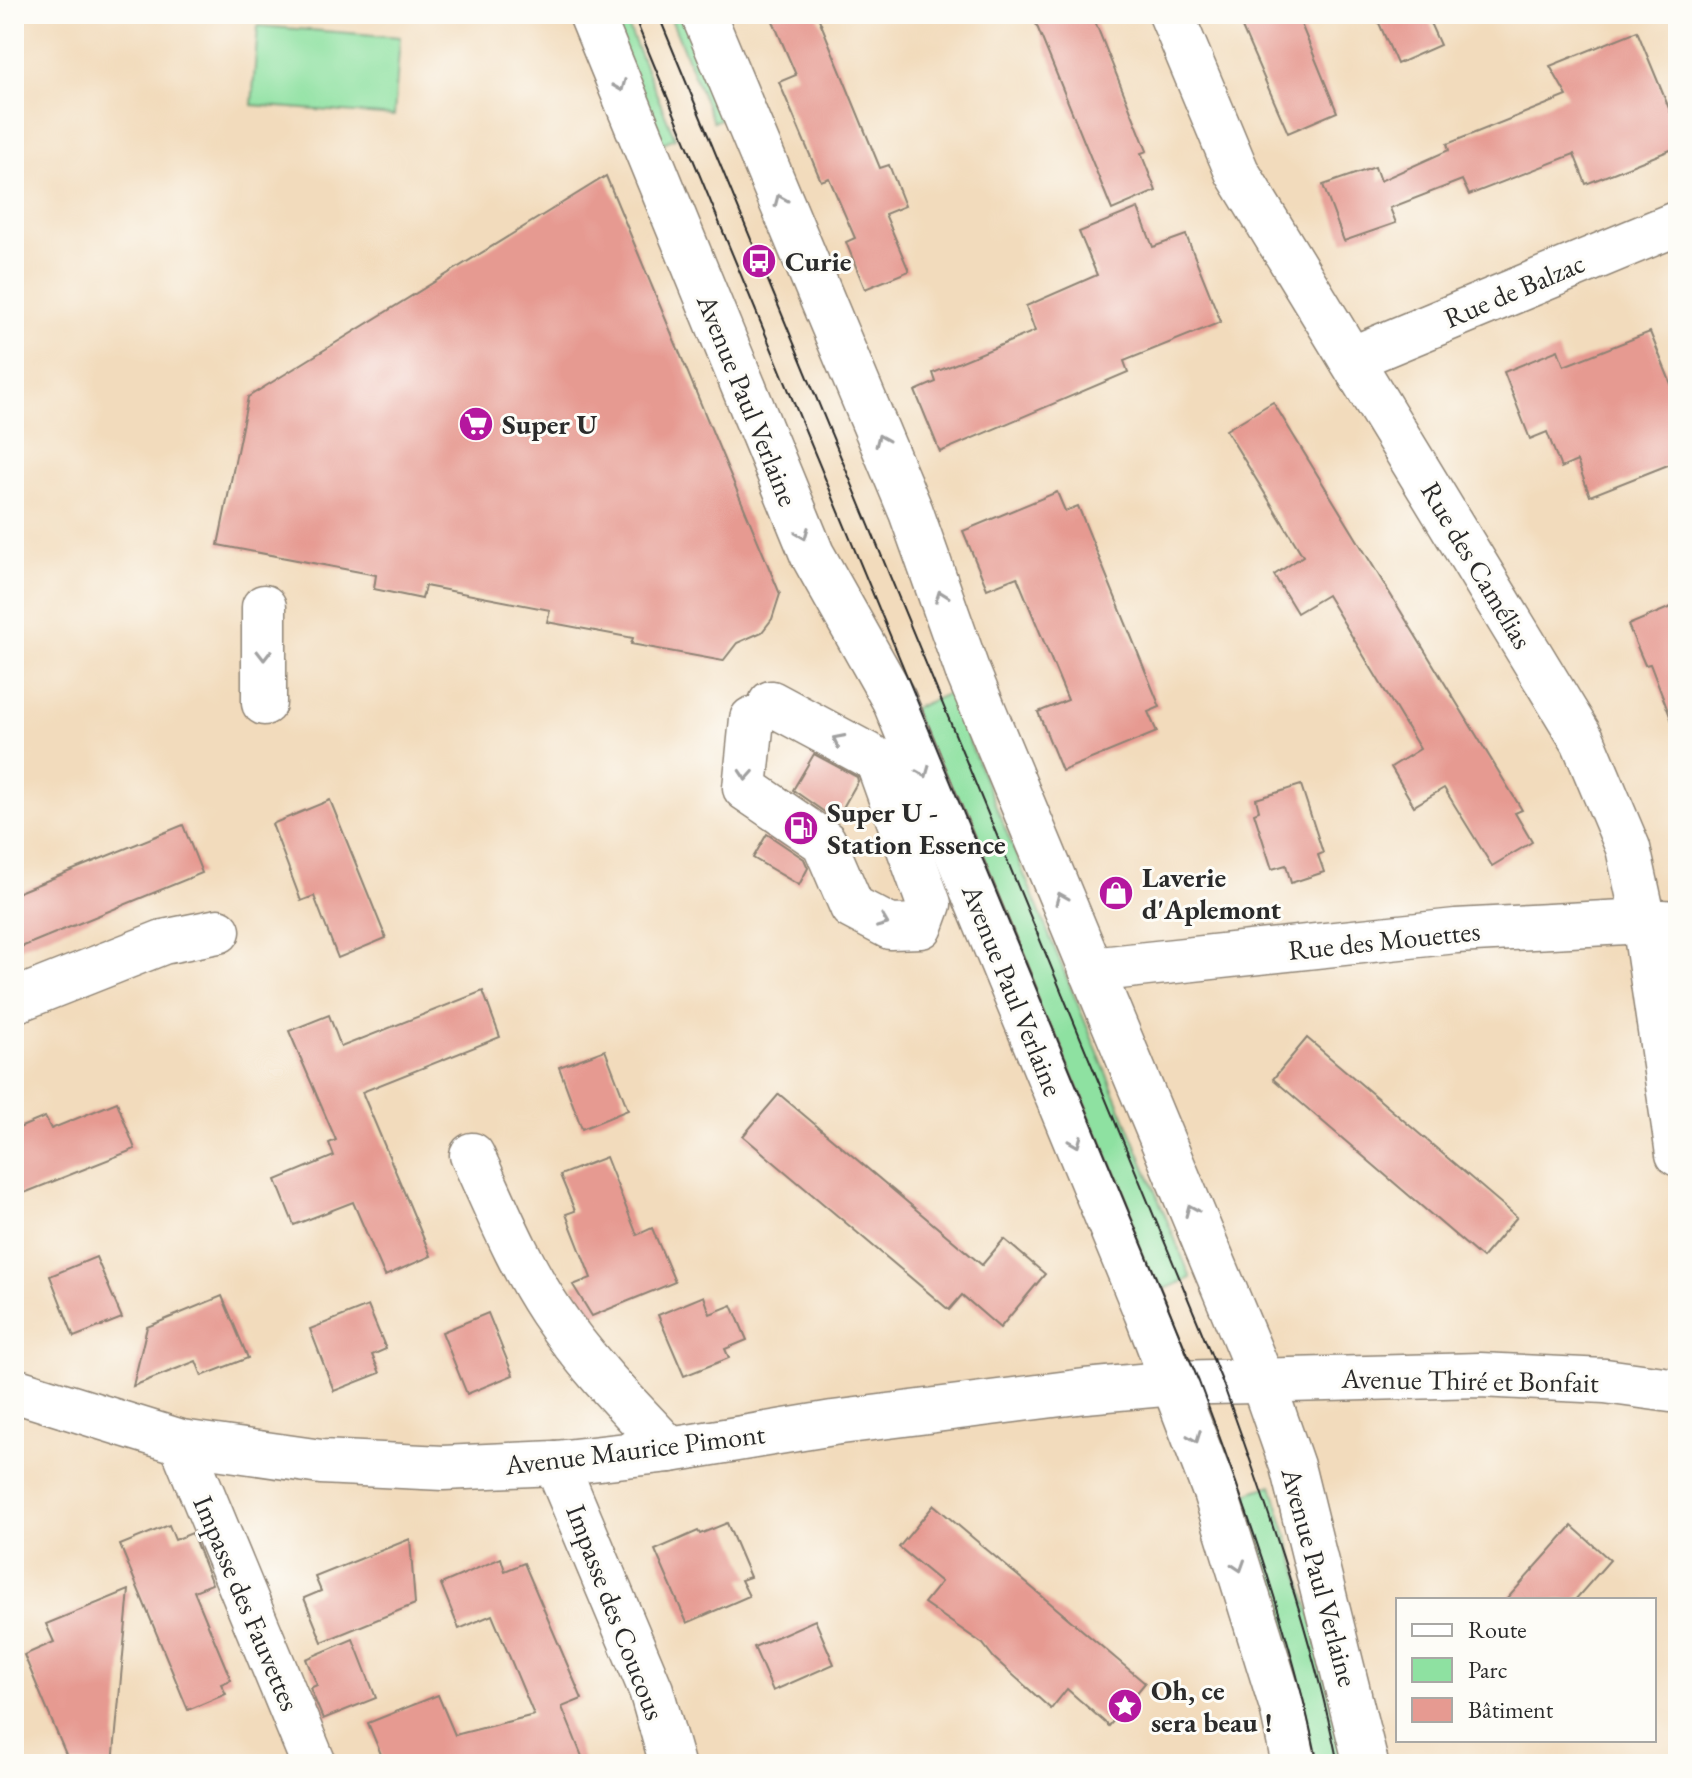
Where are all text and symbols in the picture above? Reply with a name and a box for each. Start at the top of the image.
one-way arrow [611,78,627,92]
one-way arrow [773,194,790,208]
bus stop icon: Curie [740,242,778,280]
place label: Curie [785,243,851,279]
street label: Rue de Balzac [1438,244,1590,336]
street label: Avenue Paul Verlaine [689,288,807,511]
supermarket icon: Super U [457,405,495,443]
place label: Super U [502,406,598,442]
one-way arrow [874,434,890,448]
street label: Rue des Camélias [1413,475,1541,655]
one-way arrow [794,526,810,540]
one-way arrow [934,590,950,604]
one-way arrow [255,649,273,662]
one-way arrow [831,735,846,750]
one-way arrow [914,764,930,778]
one-way arrow [738,769,755,782]
place label: Super U - Station Essence [827,794,1006,862]
fuel station icon: Super U - Station Essence [782,809,820,847]
place label: Laverie d'Aplemont [1142,859,1282,927]
shop icon: Laverie d'Aplemont [1097,874,1135,912]
street label: Avenue Paul Verlaine [954,878,1072,1101]
one-way arrow [1055,892,1071,906]
one-way arrow [875,912,889,929]
street label: Rue des Mouettes [1286,912,1482,968]
one-way arrow [1067,1134,1083,1148]
one-way arrow [1184,1204,1201,1218]
street label: Avenue Thiré et Bonfait [1340,1360,1599,1400]
street label: Avenue Maurice Pimont [502,1415,767,1483]
one-way arrow [1185,1429,1202,1443]
street label: Avenue Paul Verlaine [1273,1463,1367,1690]
street label: Impasse des Fauvettes [185,1490,309,1716]
street label: Impasse des Coucous [558,1499,674,1725]
one-way arrow [1230,1559,1246,1572]
legend [1396,1598,1656,1742]
text: Route [1468,1614,1527,1645]
text: Parc [1468,1654,1507,1685]
place label: Oh, ce sera beau ! [1151,1672,1273,1740]
place icon: Oh, ce sera beau ! [1106,1687,1144,1725]
text: Bâtiment [1468,1694,1554,1725]

